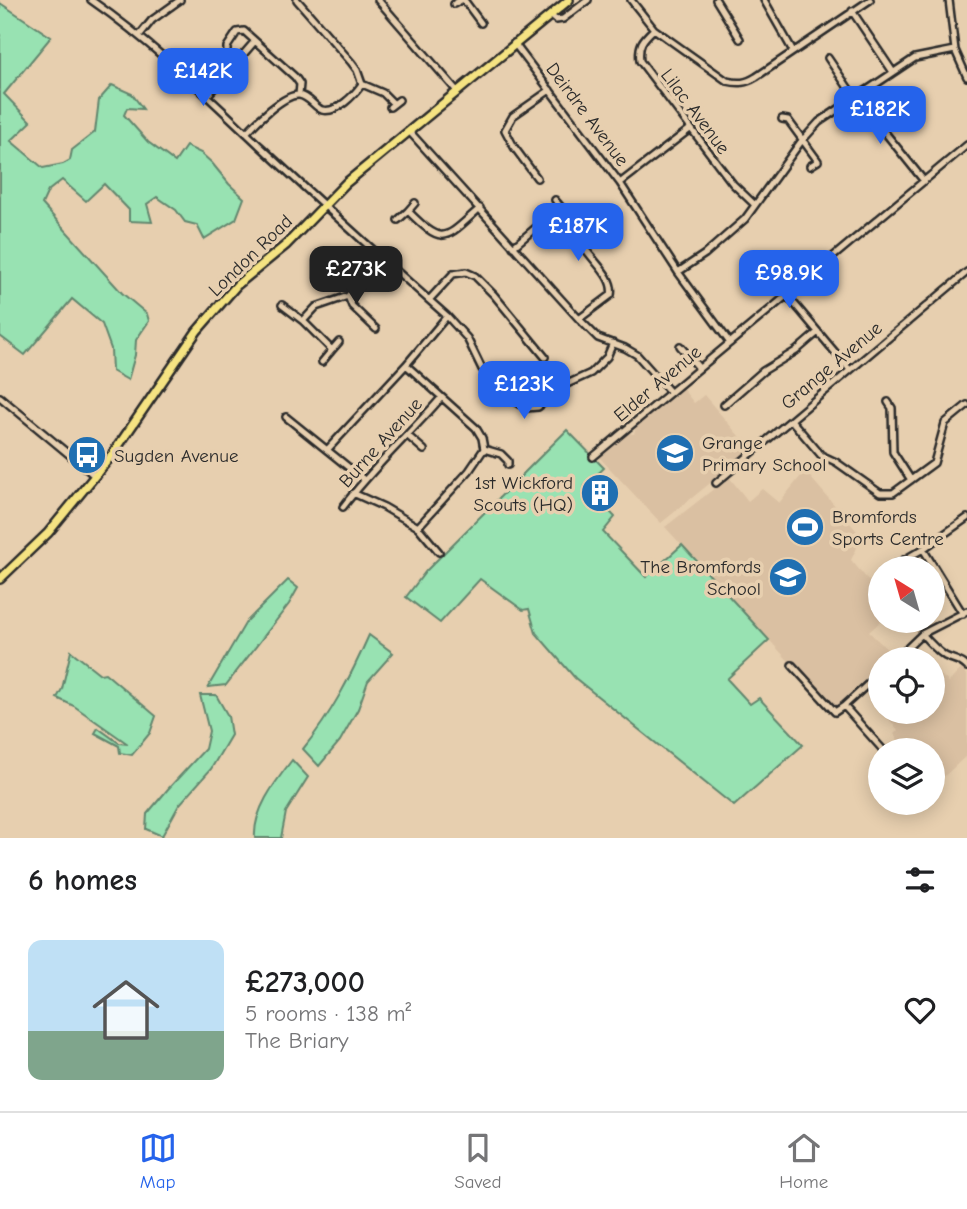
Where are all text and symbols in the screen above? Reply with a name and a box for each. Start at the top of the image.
pin: £142K [154,48,252,108]
text: £142K [173,57,233,84]
street label: Deirdre Avenue [541,59,633,171]
street label: Lilac Avenue [656,65,734,159]
pin: £182K [831,86,929,146]
text: £182K [850,95,910,122]
pin: £187K [529,204,627,263]
street label: London Road [204,210,297,301]
text: £187K [548,212,608,239]
pin: £273K [307,246,405,306]
pin: £98.9K [732,250,846,310]
text: £273K [326,255,387,282]
text: £98.9K [755,259,823,286]
street label: Grange Avenue [777,317,887,414]
street label: Elder Avenue [610,341,706,427]
pin: £123K [475,362,573,421]
text: £123K [494,370,554,397]
street label: Burne Avenue [335,393,427,492]
school or university icon: Grange Primary School [654,432,696,474]
place label: Grange Primary School [702,432,827,476]
bus stop icon: Sugden Avenue [66,434,108,476]
place label: Sugden Avenue [114,445,239,467]
place label: 1st Wickford Scouts (HQ) [474,472,573,516]
building icon: 1st Wickford Scouts (HQ) [579,472,621,514]
sports icon: Bromfords Sports Centre [784,506,826,548]
place label: Bromfords Sports Centre [832,506,944,550]
place label: The Bromfords School [640,556,761,600]
school or university icon: The Bromfords School [767,556,809,598]
north arrow [868,556,945,634]
map controls [868,556,945,815]
button: locate [868,647,945,724]
button: layers [868,738,945,815]
icon: filters [901,861,939,899]
text: 6 homes [28,863,137,898]
text: £273,000 [245,965,365,1000]
icon: home [84,968,168,1052]
icon: heart [901,991,939,1029]
text: 5 rooms · 138 m² [245,1000,411,1027]
text: The Briary [245,1027,348,1054]
tab: Map [139,1129,177,1193]
tab: Saved [454,1129,502,1193]
tab: Home [779,1129,828,1193]

